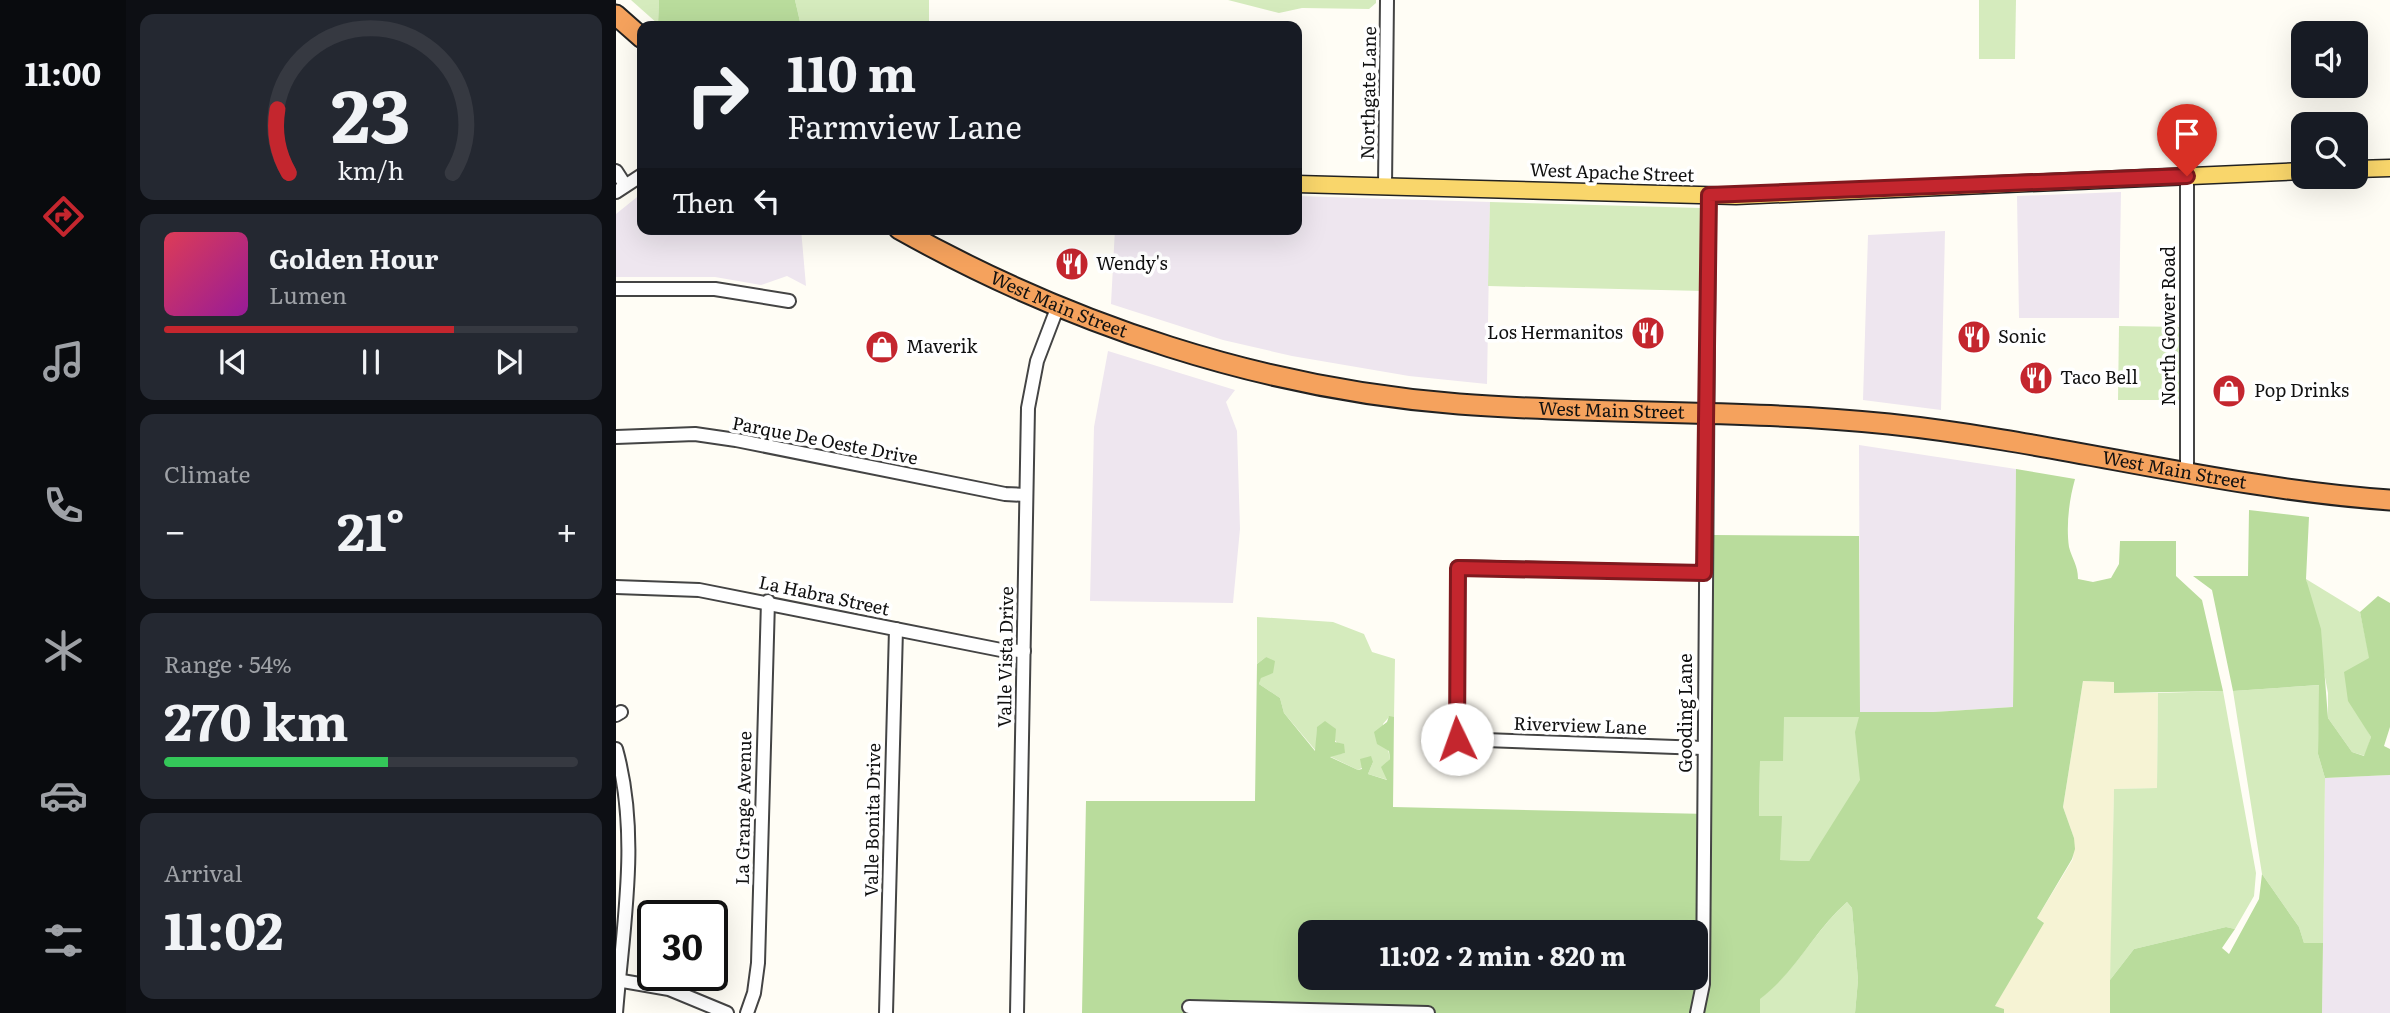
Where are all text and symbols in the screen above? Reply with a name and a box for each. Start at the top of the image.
map controls [2291,21,2368,189]
button: sound [2291,21,2368,98]
street label: Northgate Lane [1353,26,1382,160]
text: 110 m [787,34,916,107]
text: 11:00 [25,48,101,96]
icon: right [672,49,763,140]
text: 23 [331,57,411,165]
text: Farmview Lane [787,101,1022,149]
pin [2157,104,2217,176]
button: search [2291,112,2368,189]
icon: arrive [2168,115,2206,153]
text: km/h [338,151,404,188]
street label: West Apache Street [1529,155,1696,188]
text: Then [672,182,734,221]
icon: left [748,182,786,220]
icon: directions [39,192,88,241]
text: Golden Hour [269,238,438,277]
restaurant icon: Wendy's [1053,245,1091,283]
street label: North Gower Road [2154,246,2181,406]
place label: Wendy's [1096,249,1168,276]
street label: West Main Street [986,263,1132,344]
text: Lumen [269,277,347,311]
restaurant icon: Los Hermanitos [1629,314,1667,352]
place label: Los Hermanitos [1487,318,1623,345]
restaurant icon: Sonic [1955,318,1993,356]
place label: Sonic [1998,322,2046,349]
shop icon: Maverik [863,328,901,366]
place label: Maverik [906,332,979,359]
icon: music [39,337,88,386]
icon: previous [214,343,252,381]
icon: pause [352,343,390,381]
icon: next [490,343,528,381]
restaurant icon: Taco Bell [2017,359,2055,397]
place label: Taco Bell [2060,363,2138,390]
shop icon: Pop Drinks [2210,372,2248,410]
place label: Pop Drinks [2254,376,2349,403]
street label: West Main Street [1538,394,1686,425]
street label: Parque De Oeste Drive [730,408,920,471]
street label: West Main Street [2100,443,2250,495]
text: Climate [164,456,250,490]
icon: phone [39,481,88,530]
text: 21° [337,490,405,567]
text: − [164,500,186,557]
text: + [556,500,578,557]
street label: La Habra Street [756,567,893,622]
street label: Valle Vista Drive [990,586,1019,728]
icon: climate [39,626,88,675]
text: Range · 54% [164,646,292,680]
street label: Gooding Lane [1671,653,1698,773]
text: 270 km [164,680,349,757]
position arrow [1420,702,1494,776]
street label: Riverview Lane [1513,709,1647,740]
street label: La Grange Avenue [728,731,757,885]
street label: Valle Bonita Drive [857,743,886,897]
icon: car [39,771,88,820]
text: Arrival [164,855,243,889]
text: 11:02 [164,889,283,966]
speed limit sign: 30 [637,900,728,991]
icon: filters [39,916,88,965]
text: 11:02 · 2 min · 820 m [1380,935,1626,974]

